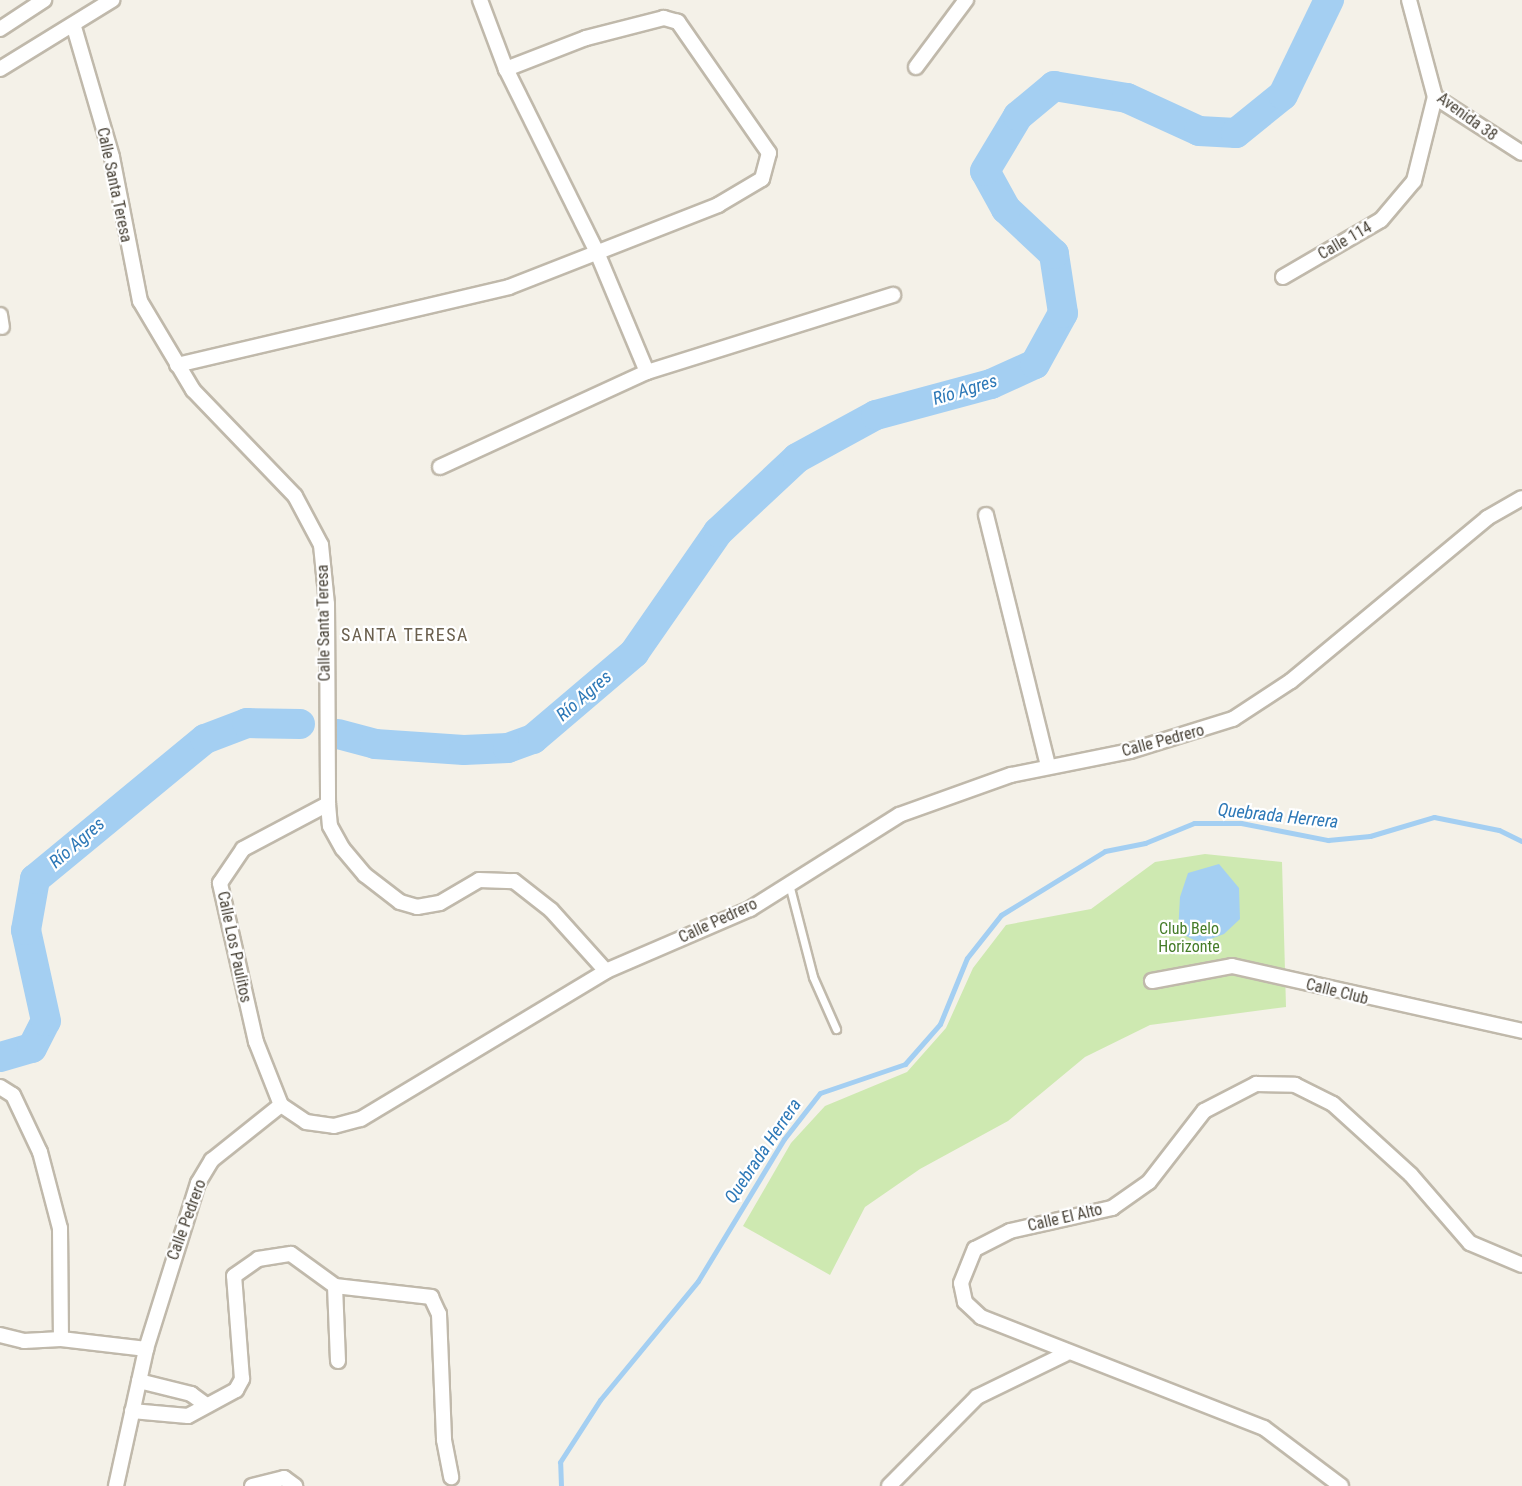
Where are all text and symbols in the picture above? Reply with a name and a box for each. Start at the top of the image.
street label: Avenida 38 [1433,89,1501,145]
street label: Calle Santa Teresa [92,126,136,244]
street label: Calle 114 [1315,218,1375,264]
water label: Río Agres [930,370,1000,410]
street label: Calle Santa Teresa [313,564,335,682]
district label: SANTA TERESA [341,624,469,646]
water label: Río Agres [552,666,616,726]
street label: Calle Pedrero [1120,721,1206,761]
water label: Quebrada Herrera [1217,799,1339,833]
water label: Río Agres [45,813,109,873]
street label: Calle Los Paulitos [213,890,255,1004]
street label: Calle Pedrero [676,894,760,948]
park label: Club Belo Horizonte [1158,919,1220,957]
street label: Calle Club [1304,975,1370,1009]
water label: Quebrada Herrera [720,1095,806,1207]
street label: Calle Pedrero [164,1177,210,1263]
street label: Calle El Alto [1026,1200,1104,1236]

